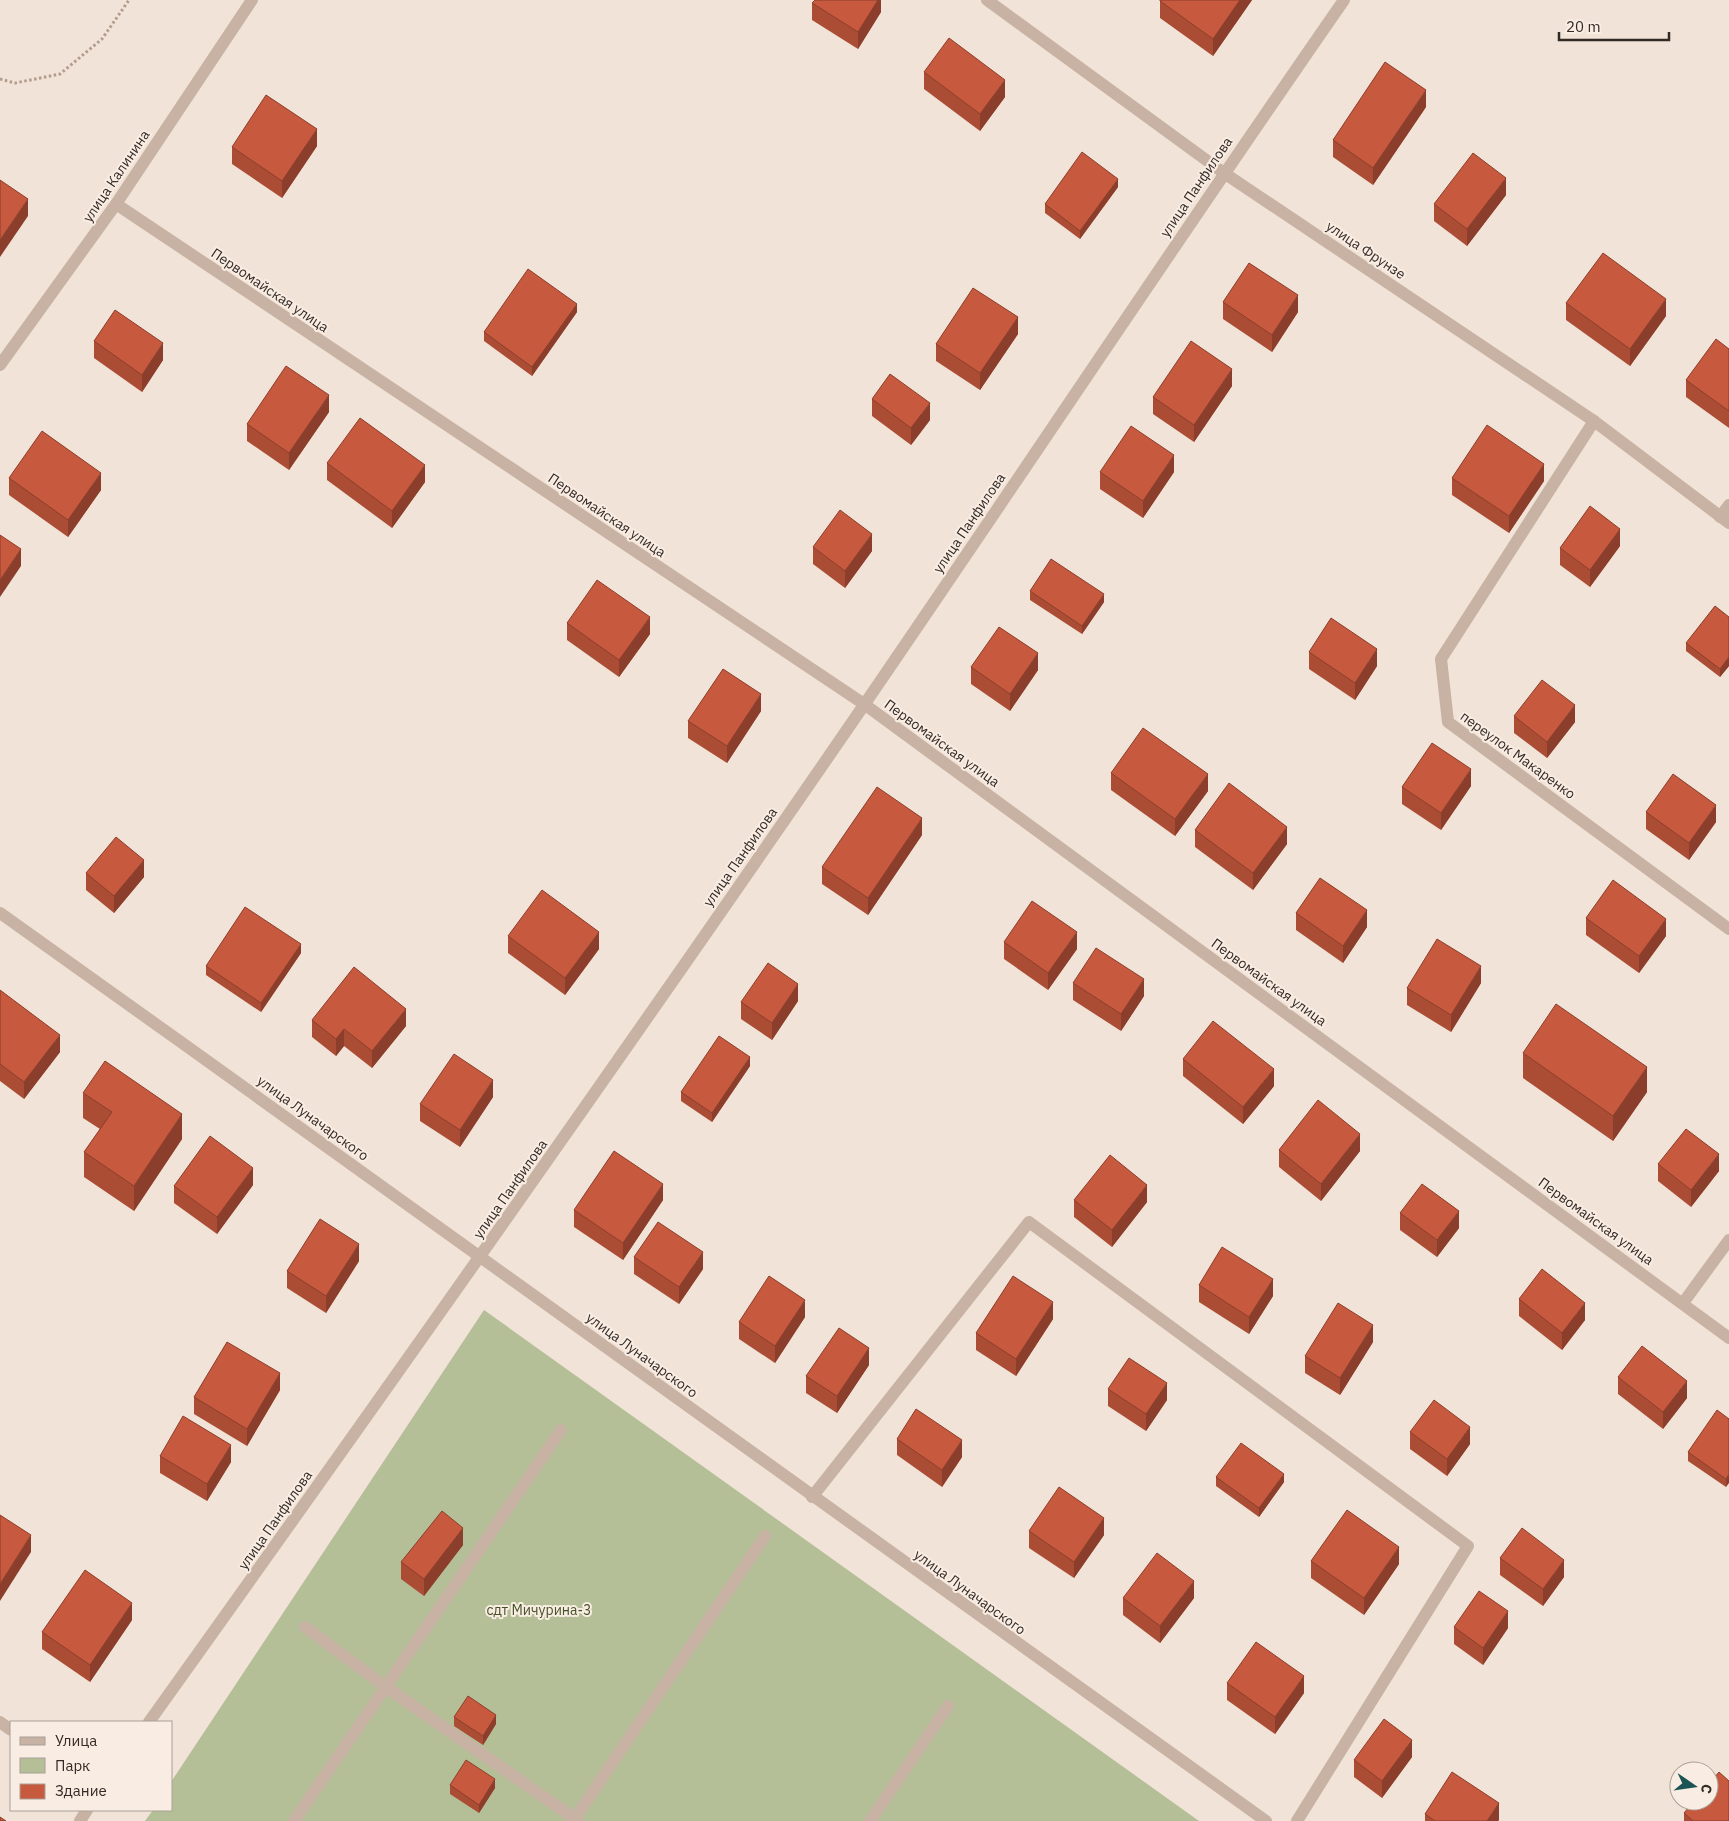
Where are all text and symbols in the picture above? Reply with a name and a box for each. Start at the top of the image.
scale bar [1559,10,1669,42]
text: 20 m [1566,17,1601,36]
street label: улица Калинина [79,126,154,225]
street label: улица Панфилова [1156,133,1237,241]
street label: улица Фрунзе [1323,217,1409,283]
street label: Первомайская улица [208,244,333,336]
street label: Первомайская улица [545,469,670,561]
street label: улица Панфилова [929,469,1010,577]
street label: Первомайская улица [881,695,1004,791]
street label: переулок Макаренко [1457,707,1579,803]
street label: улица Панфилова [699,803,781,910]
street label: Первомайская улица [1208,934,1331,1030]
street label: улица Луначарского [254,1072,372,1165]
street label: улица Панфилова [469,1135,551,1242]
street label: Первомайская улица [1535,1173,1658,1269]
street label: улица Луначарского [583,1309,701,1402]
street label: улица Панфилова [234,1466,316,1573]
street label: улица Луначарского [911,1546,1029,1639]
park label: сдт Мичурина-3 [486,1601,592,1619]
legend [10,1721,172,1811]
text: Улица [55,1731,97,1750]
text: Парк [55,1756,90,1775]
north arrow [1669,1761,1719,1811]
text: Здание [55,1781,107,1800]
text: С [1697,1782,1716,1795]

